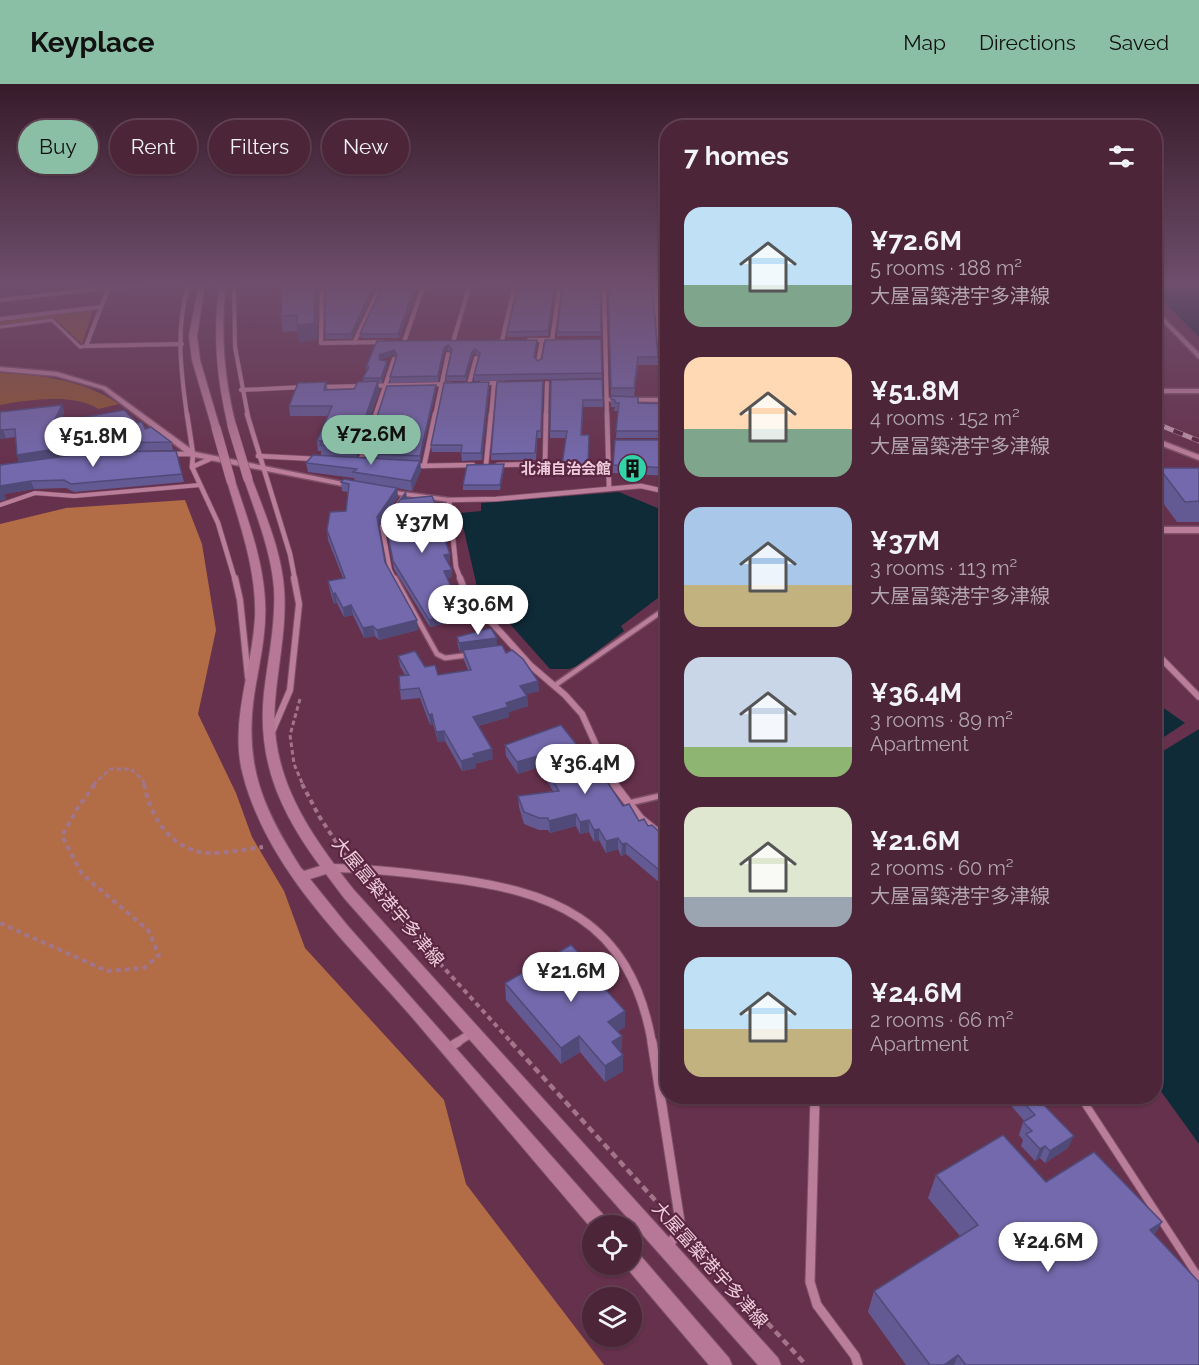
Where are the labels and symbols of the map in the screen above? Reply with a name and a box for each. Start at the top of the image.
pin: ¥72.6M [322,415,420,466]
pin: ¥51.8M [44,417,142,468]
building icon: 北浦自治会館 [616,453,648,485]
place label: 北浦自治会館 [521,460,611,478]
pin: ¥37M [386,503,458,554]
pin: ¥30.6M [429,585,527,636]
pin: ¥36.4M [536,744,634,795]
street label: 大屋冨築港宇多津線 [328,833,448,970]
pin: ¥21.6M [522,952,620,1003]
street label: 大屋冨築港宇多津線 [648,1197,772,1332]
pin: ¥24.6M [999,1222,1097,1273]

